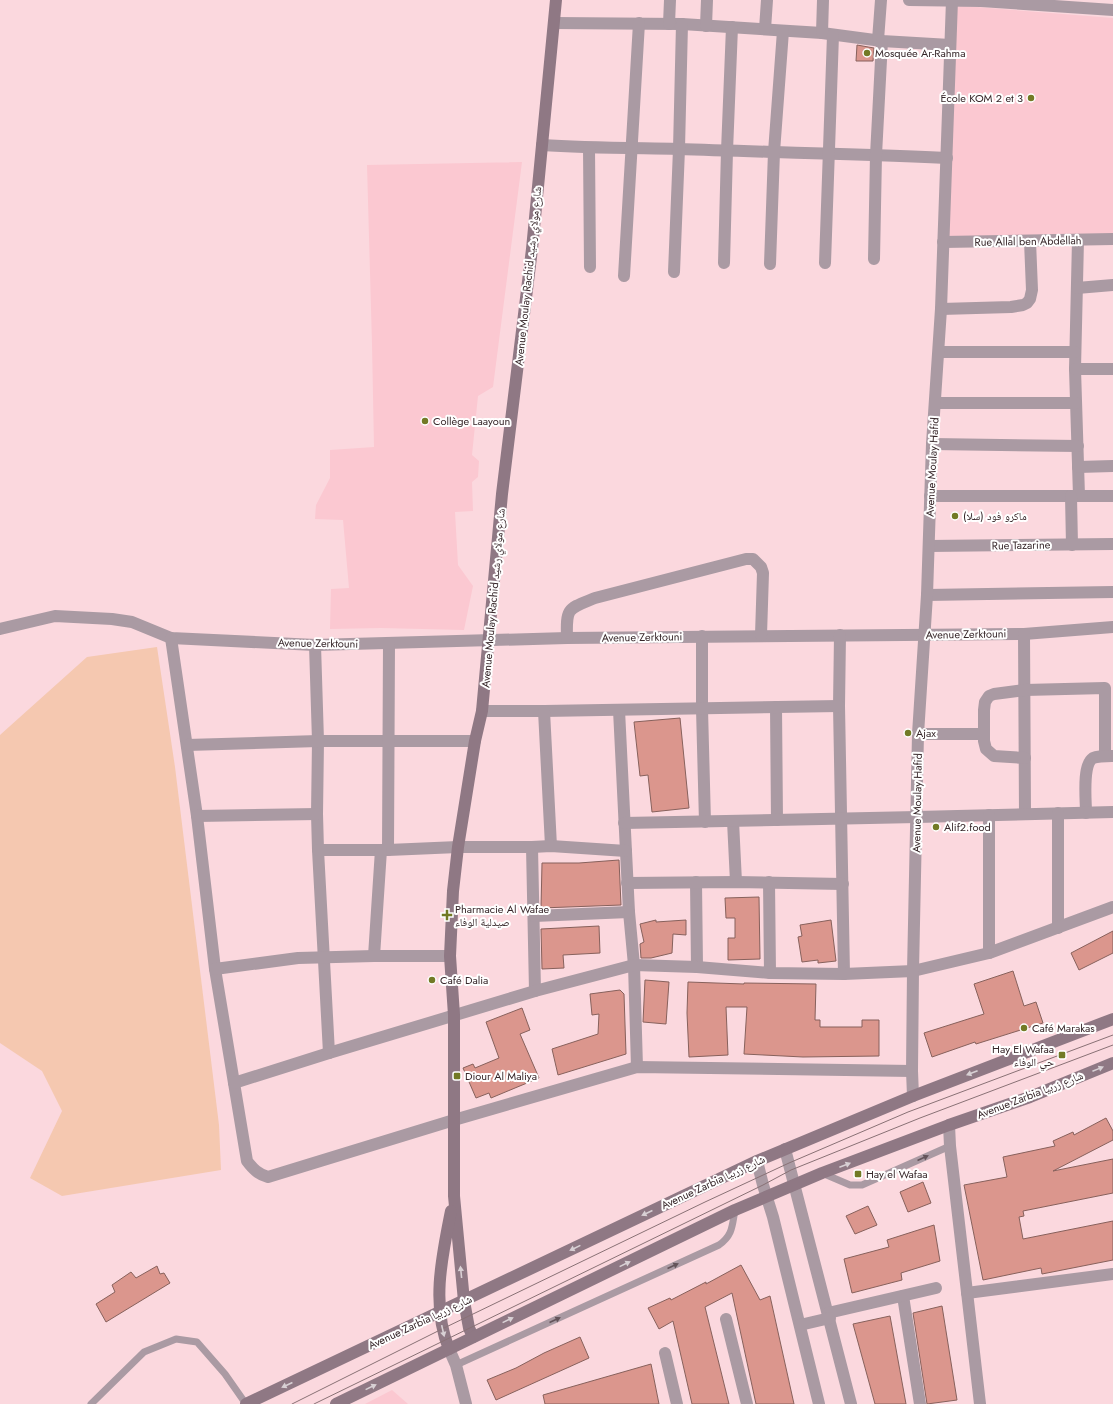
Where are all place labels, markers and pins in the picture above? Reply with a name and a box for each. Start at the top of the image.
place label: Mosquée Ar-Rahma [875,45,965,61]
marker: Mosquée Ar-Rahma [862,48,872,58]
place label: École KOM 2 et 3 [940,90,1023,106]
marker: École KOM 2 et 3 [1026,93,1036,103]
place label: Collège Laayoun [433,413,510,429]
marker: Collège Laayoun [420,416,430,426]
place label: ماكرو فود (سلا) [963,508,1027,524]
marker: ماكرو فود (سلا) [950,511,960,521]
place label: Ajax [916,725,936,741]
marker: Ajax [903,728,913,738]
place label: Alif2.food [944,819,991,835]
marker: Alif2.food [931,822,941,832]
place label: Pharmacie Al Wafae صيدلية الوفاء [455,901,549,930]
marker: Pharmacie Al Wafae صيدلية الوفاء [442,910,452,920]
place label: Café Dalia [440,972,488,988]
marker: Café Dalia [427,975,437,985]
place label: Café Marakas [1032,1020,1095,1036]
marker: Café Marakas [1019,1023,1029,1033]
place label: Hay El Wafaa حي الوفاء [992,1041,1054,1071]
marker: Hay El Wafaa حي الوفاء [1057,1050,1067,1060]
place label: Diour Al Maliya [465,1068,537,1084]
marker: Diour Al Maliya [452,1071,462,1081]
place label: Hay el Wafaa [866,1166,928,1182]
marker: Hay el Wafaa [853,1169,863,1179]

